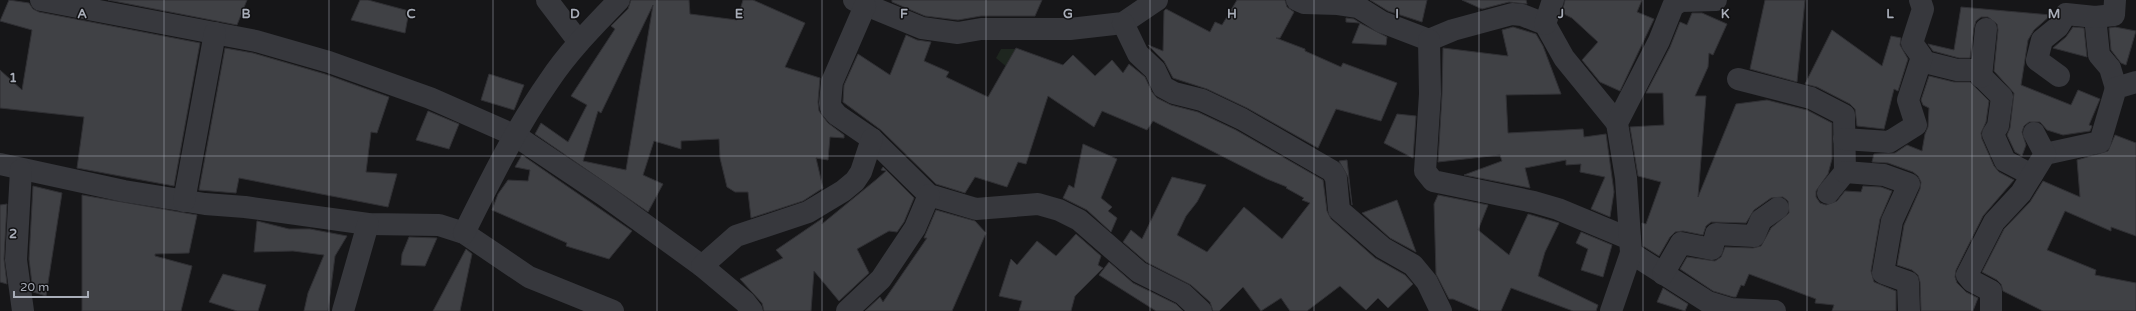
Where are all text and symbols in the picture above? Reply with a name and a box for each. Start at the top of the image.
text: A [77,6,87,22]
text: B [241,6,251,22]
text: C [406,6,416,22]
text: D [570,6,580,22]
text: E [735,6,743,22]
text: F [900,6,908,22]
text: G [1063,6,1073,22]
text: H [1227,6,1237,22]
text: I [1395,6,1399,22]
text: J [1557,6,1564,22]
text: K [1721,6,1730,22]
text: L [1886,6,1894,22]
text: M [2048,6,2060,22]
text: 1 [9,70,17,86]
text: 2 [9,226,17,242]
scale bar [14,273,88,299]
text: 20 m [20,280,49,294]

